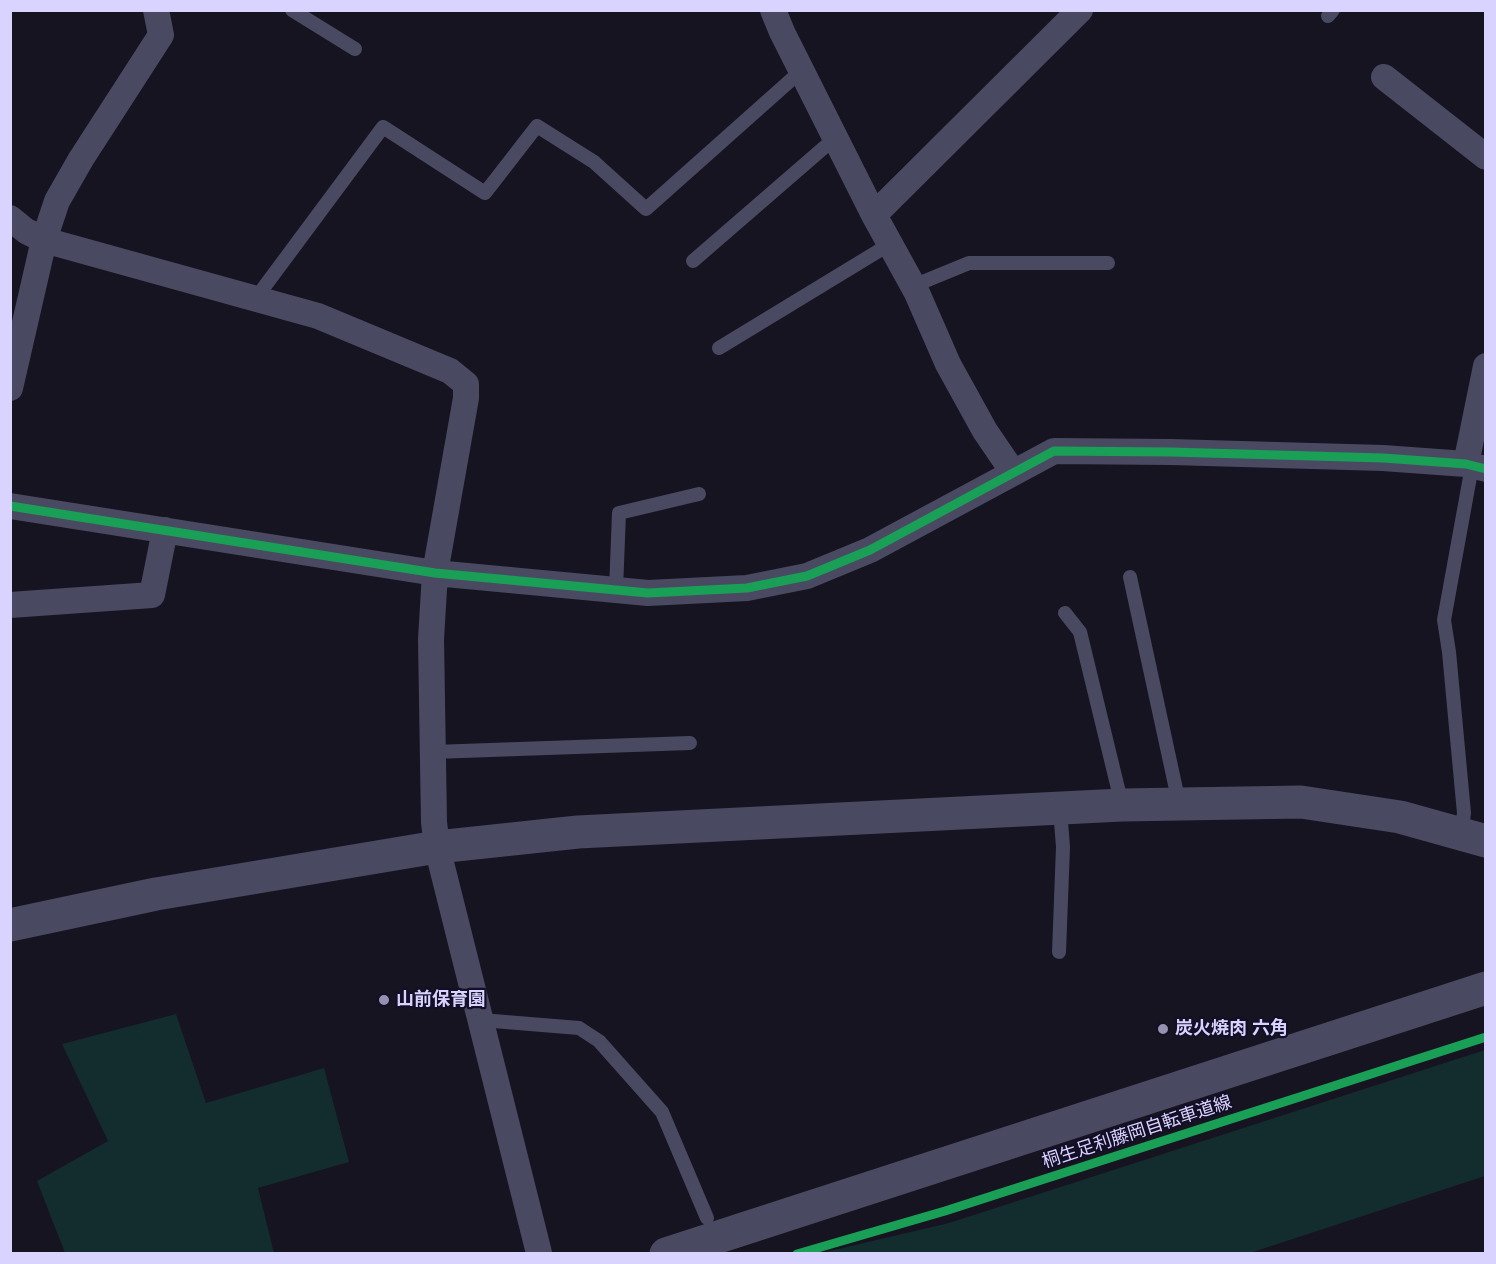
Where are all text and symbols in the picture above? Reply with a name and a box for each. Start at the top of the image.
place label: 山前保育園 [396,989,486,1011]
marker: 山前保育園 [377,993,391,1007]
place label: 炭火焼肉 六角 [1175,1018,1288,1040]
marker: 炭火焼肉 六角 [1156,1022,1170,1036]
street label: 桐生足利藤岡自転車道線 [1040,1091,1234,1173]

